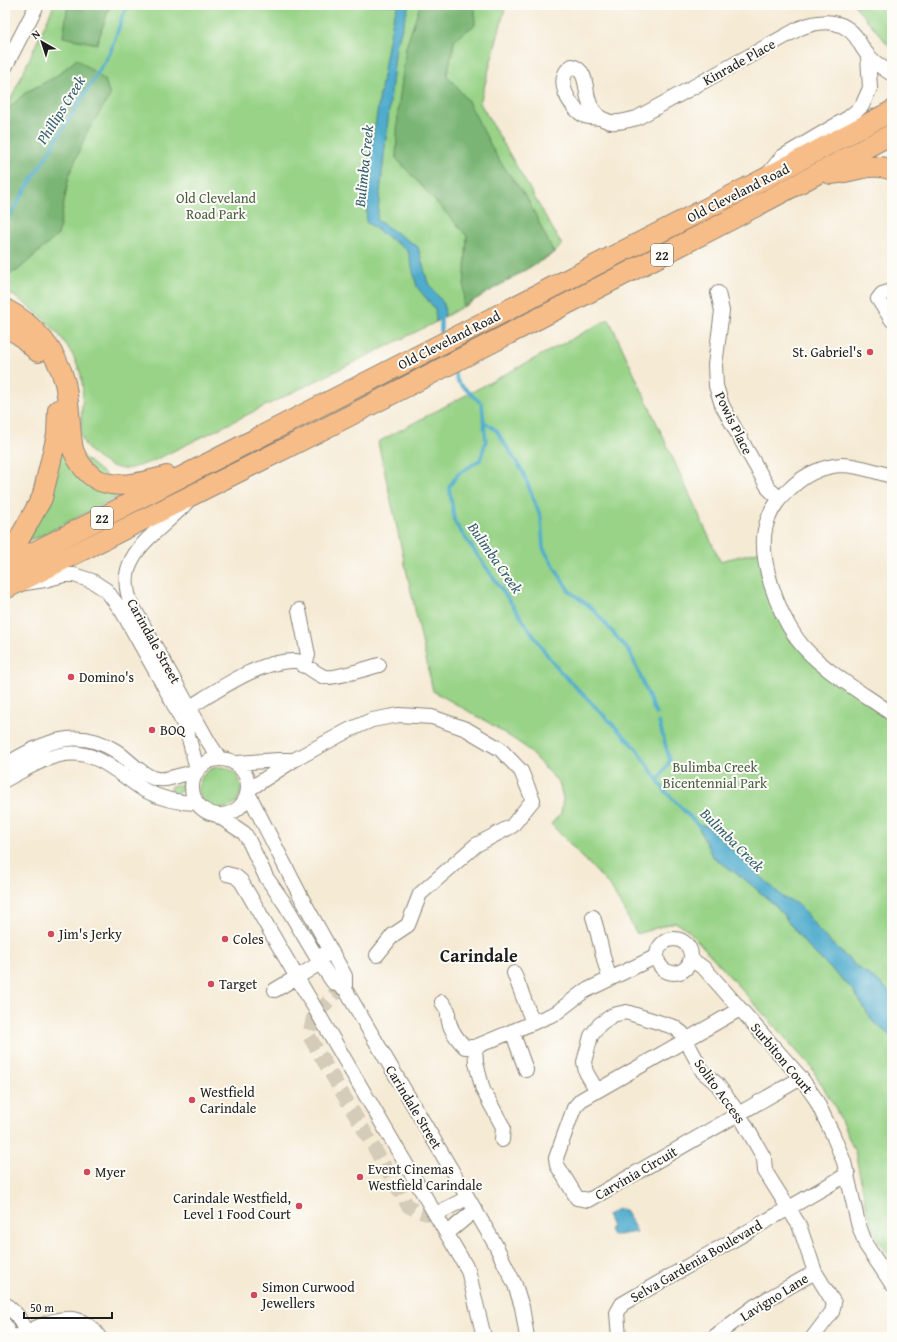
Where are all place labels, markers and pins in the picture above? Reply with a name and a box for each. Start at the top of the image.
place label: St. Gabriel's [792,342,862,362]
marker: St. Gabriel's [865,347,875,357]
place label: Domino's [79,667,134,687]
marker: Domino's [66,672,76,682]
place label: BOQ [160,720,186,740]
marker: BOQ [147,725,157,735]
place label: Jim's Jerky [57,924,122,944]
marker: Jim's Jerky [46,929,56,939]
place label: Coles [233,929,264,949]
marker: Coles [220,934,230,944]
place label: Target [219,974,257,994]
marker: Target [206,979,216,989]
place label: Westfield Carindale [200,1082,257,1118]
marker: Westfield Carindale [187,1095,197,1105]
place label: Event Cinemas Westfield Carindale [368,1159,483,1195]
place label: Myer [95,1162,126,1182]
marker: Myer [82,1167,92,1177]
marker: Event Cinemas Westfield Carindale [355,1172,365,1182]
place label: Carindale Westfield, Level 1 Food Court [173,1188,291,1224]
marker: Carindale Westfield, Level 1 Food Court [294,1201,304,1211]
place label: Simon Curwood Jewellers [260,1277,355,1313]
marker: Simon Curwood Jewellers [249,1290,259,1300]

